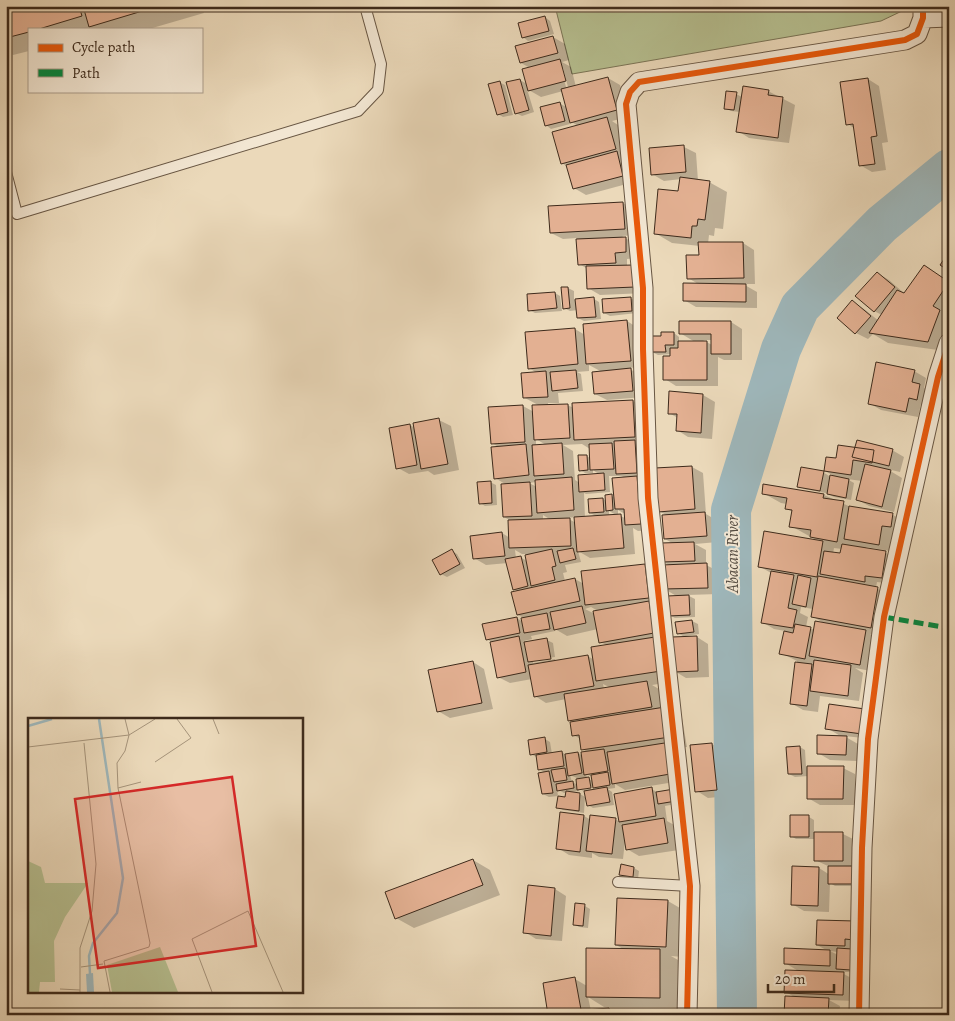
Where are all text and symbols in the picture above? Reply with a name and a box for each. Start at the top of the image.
legend [28,28,202,92]
text: Cycle path [72,37,135,57]
text: Path [72,63,100,83]
water label: Abacan River [722,515,744,594]
inset map [28,718,302,994]
scale bar [768,961,834,993]
text: 20 m [775,969,806,989]

